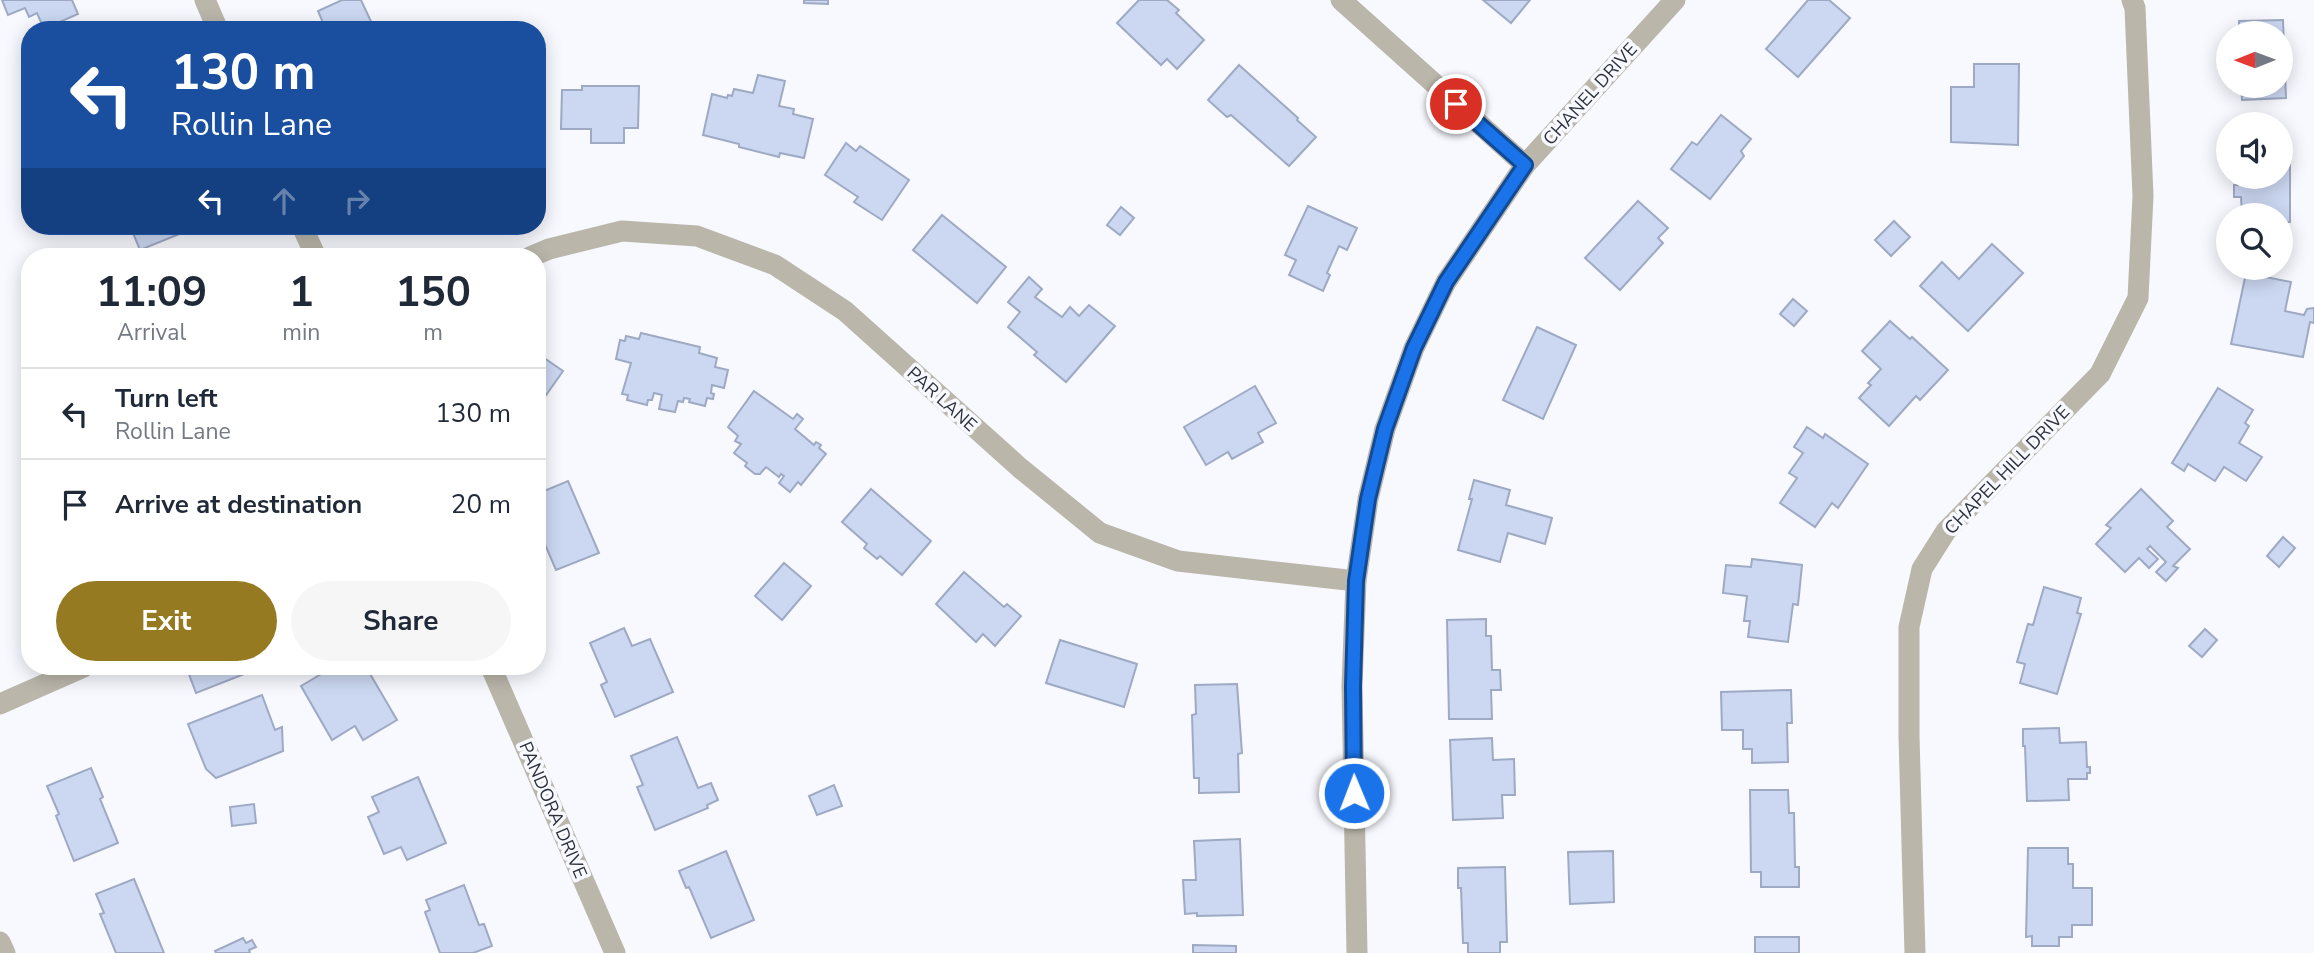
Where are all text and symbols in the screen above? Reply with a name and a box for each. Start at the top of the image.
north arrow [2216,21,2292,98]
map controls [2216,21,2293,280]
street label: CHANEL DRIVE [1538,38,1642,150]
text: 130 m [171,39,315,106]
icon: left [56,49,147,140]
pin [1426,74,1486,134]
icon: arrive [1437,85,1475,123]
text: Rollin Lane [171,103,332,146]
button: sound [2216,112,2293,189]
icon: left [192,182,230,220]
icon: ahead [265,182,303,220]
icon: right [338,182,376,220]
button: search [2216,203,2293,280]
text: 11:09 [96,264,207,321]
text: 1 [289,264,314,321]
text: 150 [395,264,471,321]
text: Arrival [117,317,186,348]
text: min [282,317,320,348]
text: m [423,317,443,348]
street label: PAR LANE [902,361,982,437]
text: Turn left [115,381,218,416]
icon: left [56,395,94,433]
text: 130 m [435,396,511,431]
street label: CHAPEL HILL DRIVE [1939,400,2075,540]
text: Rollin Lane [115,416,231,447]
icon: arrive [56,486,94,524]
text: Arrive at destination [115,487,362,522]
text: 20 m [451,487,511,522]
button: Exit [56,581,277,661]
button: Share [291,581,511,661]
street label: PANDORA DRIVE [513,738,593,882]
position arrow [1317,756,1391,830]

